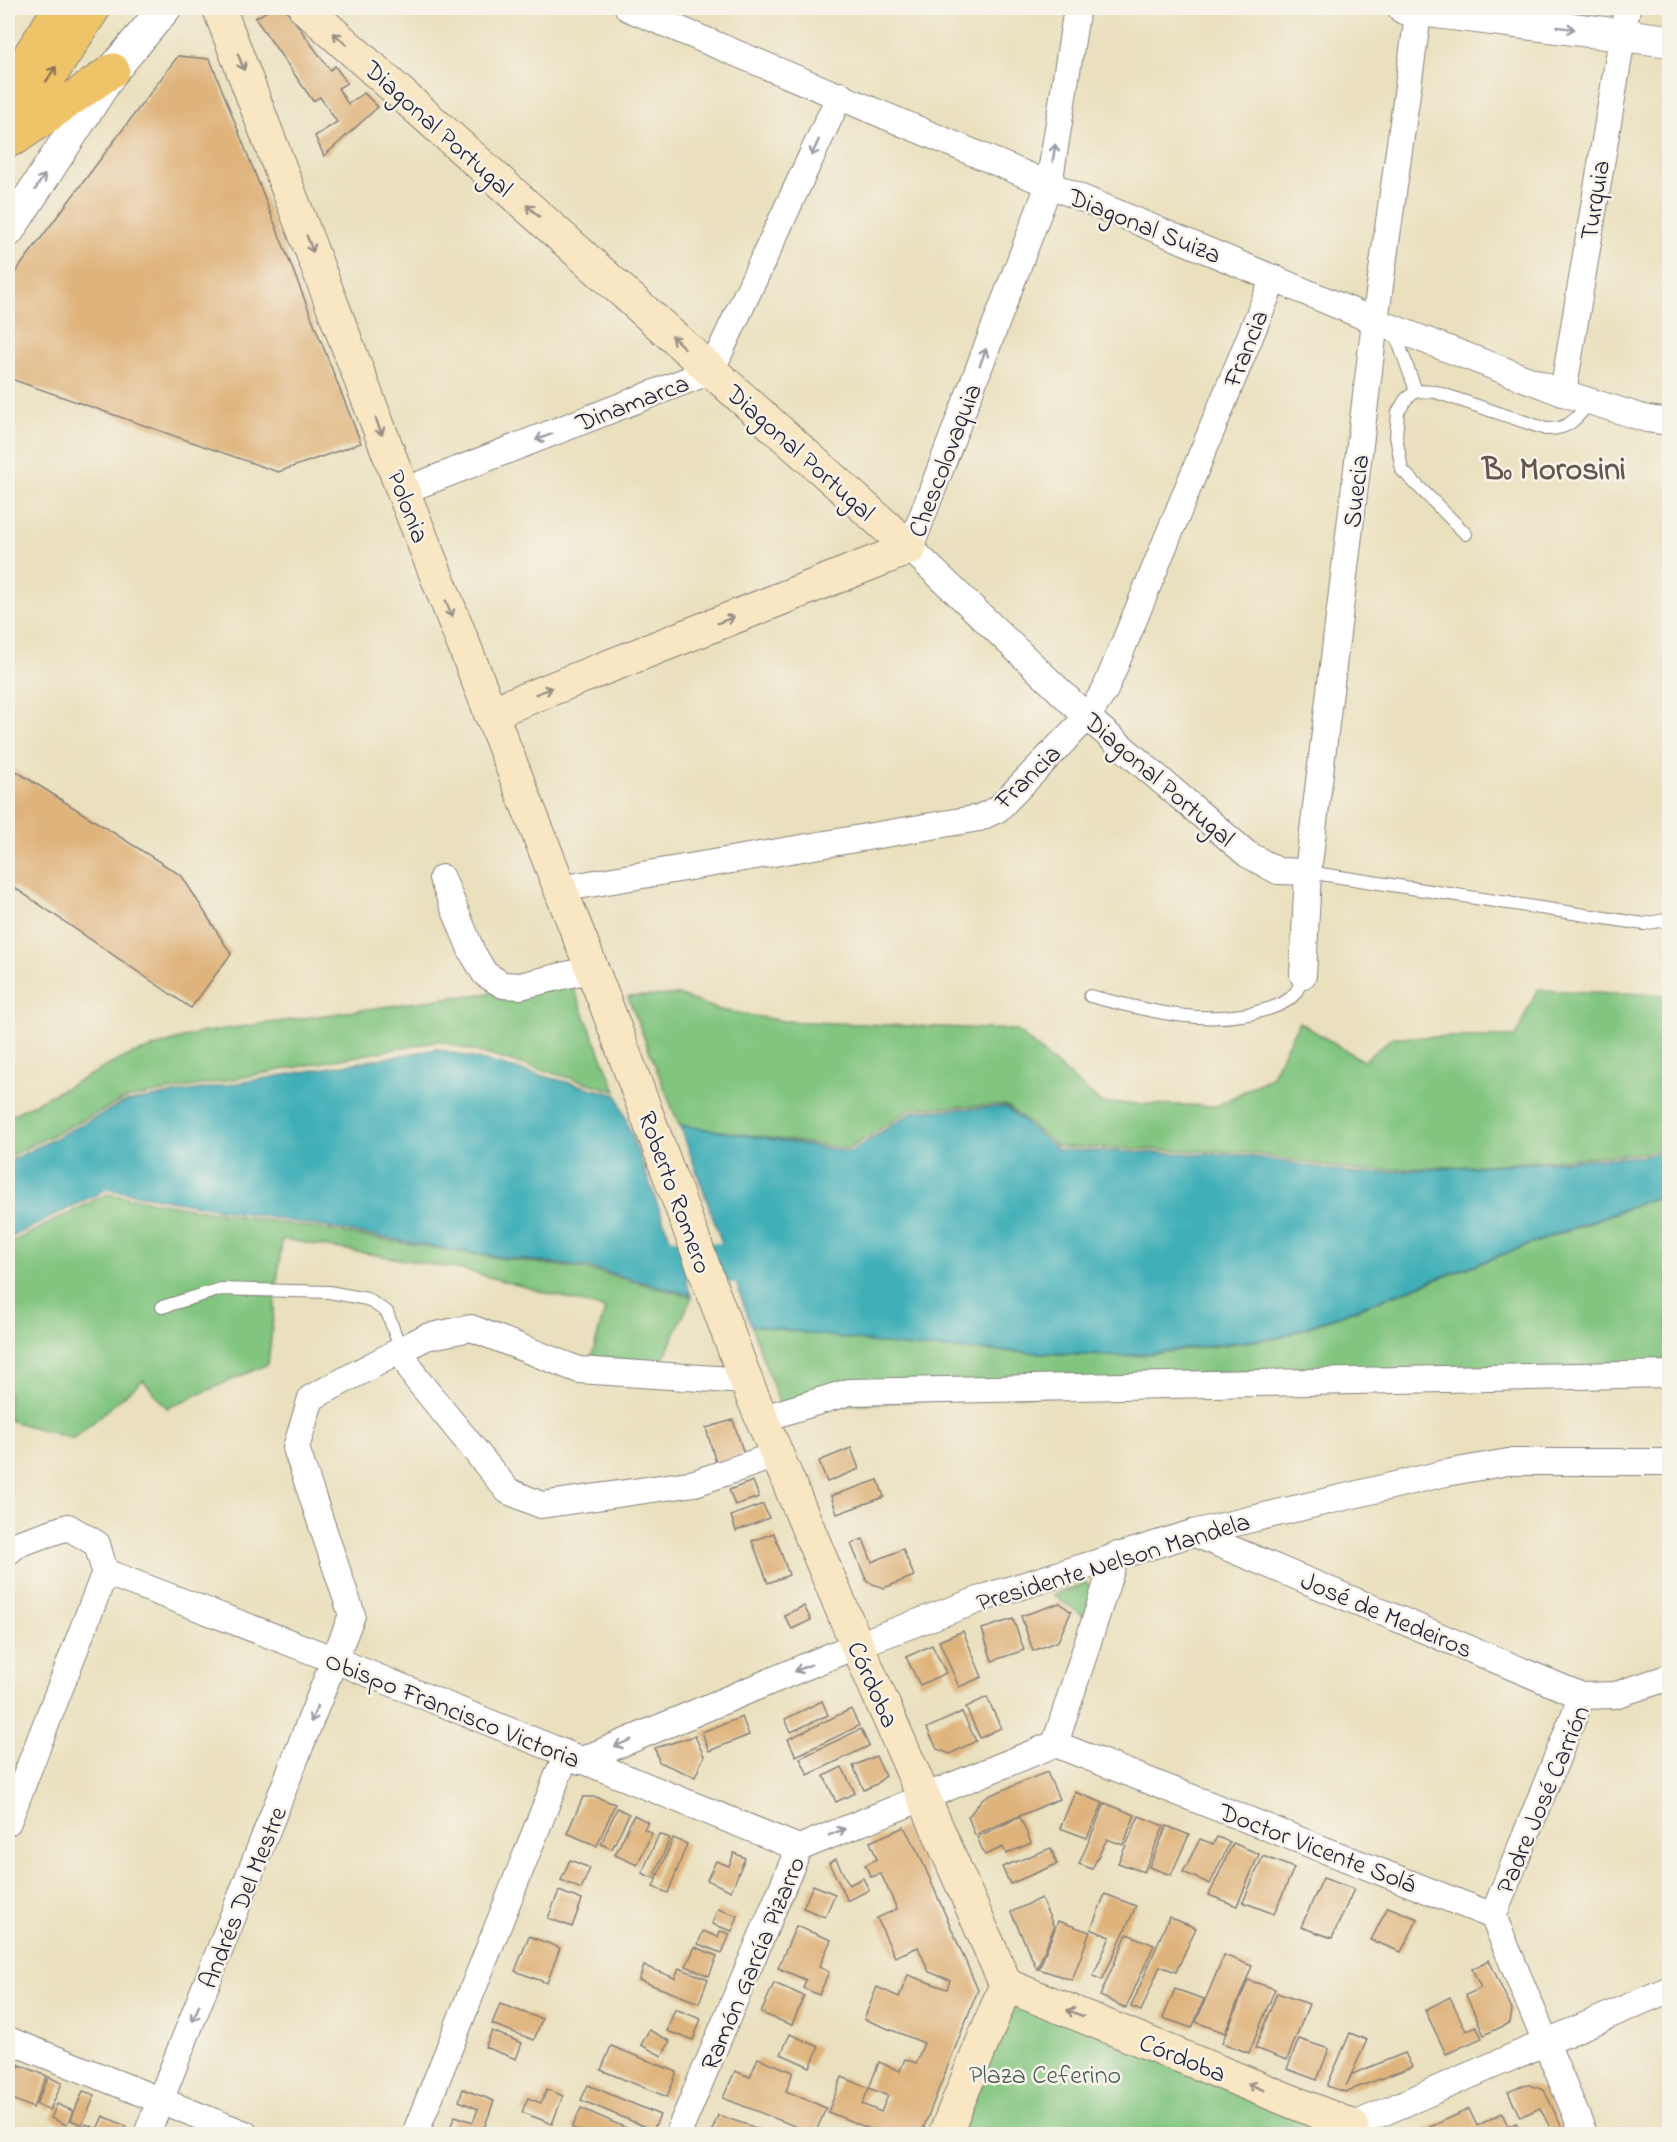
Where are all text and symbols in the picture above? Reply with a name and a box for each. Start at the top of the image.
one-way arrow [1556,23,1576,34]
one-way arrow [333,32,348,46]
one-way arrow [236,52,247,71]
street label: Diagonal Portugal [353,52,520,208]
one-way arrow [45,66,57,83]
one-way arrow [809,139,821,157]
one-way arrow [1049,144,1060,164]
street label: Turquia [1572,158,1622,243]
one-way arrow [34,174,46,191]
street label: Diagonal Suiza [1061,179,1226,276]
one-way arrow [525,204,540,218]
one-way arrow [305,234,316,253]
street label: Francia [1215,305,1280,394]
one-way arrow [671,335,686,349]
one-way arrow [979,348,990,366]
street label: Dinamarca [570,366,695,444]
street label: Diagonal Portugal [715,376,882,532]
street label: Chescolovaquia [900,379,994,544]
one-way arrow [374,417,385,435]
one-way arrow [535,432,554,443]
district label: Bº Morosini [1480,448,1626,495]
street label: Suecia [1335,453,1381,530]
street label: Polonia [375,465,437,549]
one-way arrow [444,599,455,617]
one-way arrow [716,614,734,625]
one-way arrow [534,685,553,696]
street label: Diagonal Portugal [1073,704,1242,858]
street label: Francia [986,737,1071,820]
street label: Roberto Romero [626,1106,720,1280]
street label: Presidente Nelson Mandela [973,1504,1255,1624]
street label: José de Medeiros [1294,1563,1478,1670]
street label: Córdoba [835,1636,907,1735]
street label: Obispo Francisco Victoria [318,1643,585,1780]
one-way arrow [794,1663,813,1674]
street label: Padre José Carrión [1488,1700,1602,1900]
one-way arrow [308,1705,319,1723]
one-way arrow [615,1738,633,1749]
street label: Doctor Vicente Solá [1212,1794,1421,1905]
street label: Andrés Del Mestre [191,1801,299,1995]
one-way arrow [828,1826,846,1837]
street label: Ramón García Pizarro [692,1851,817,2077]
one-way arrow [190,2003,201,2022]
one-way arrow [1067,2007,1085,2018]
street label: Córdoba [1133,2025,1231,2094]
park label: Plaza Ceferino [969,2058,1121,2096]
one-way arrow [1247,2080,1266,2091]

